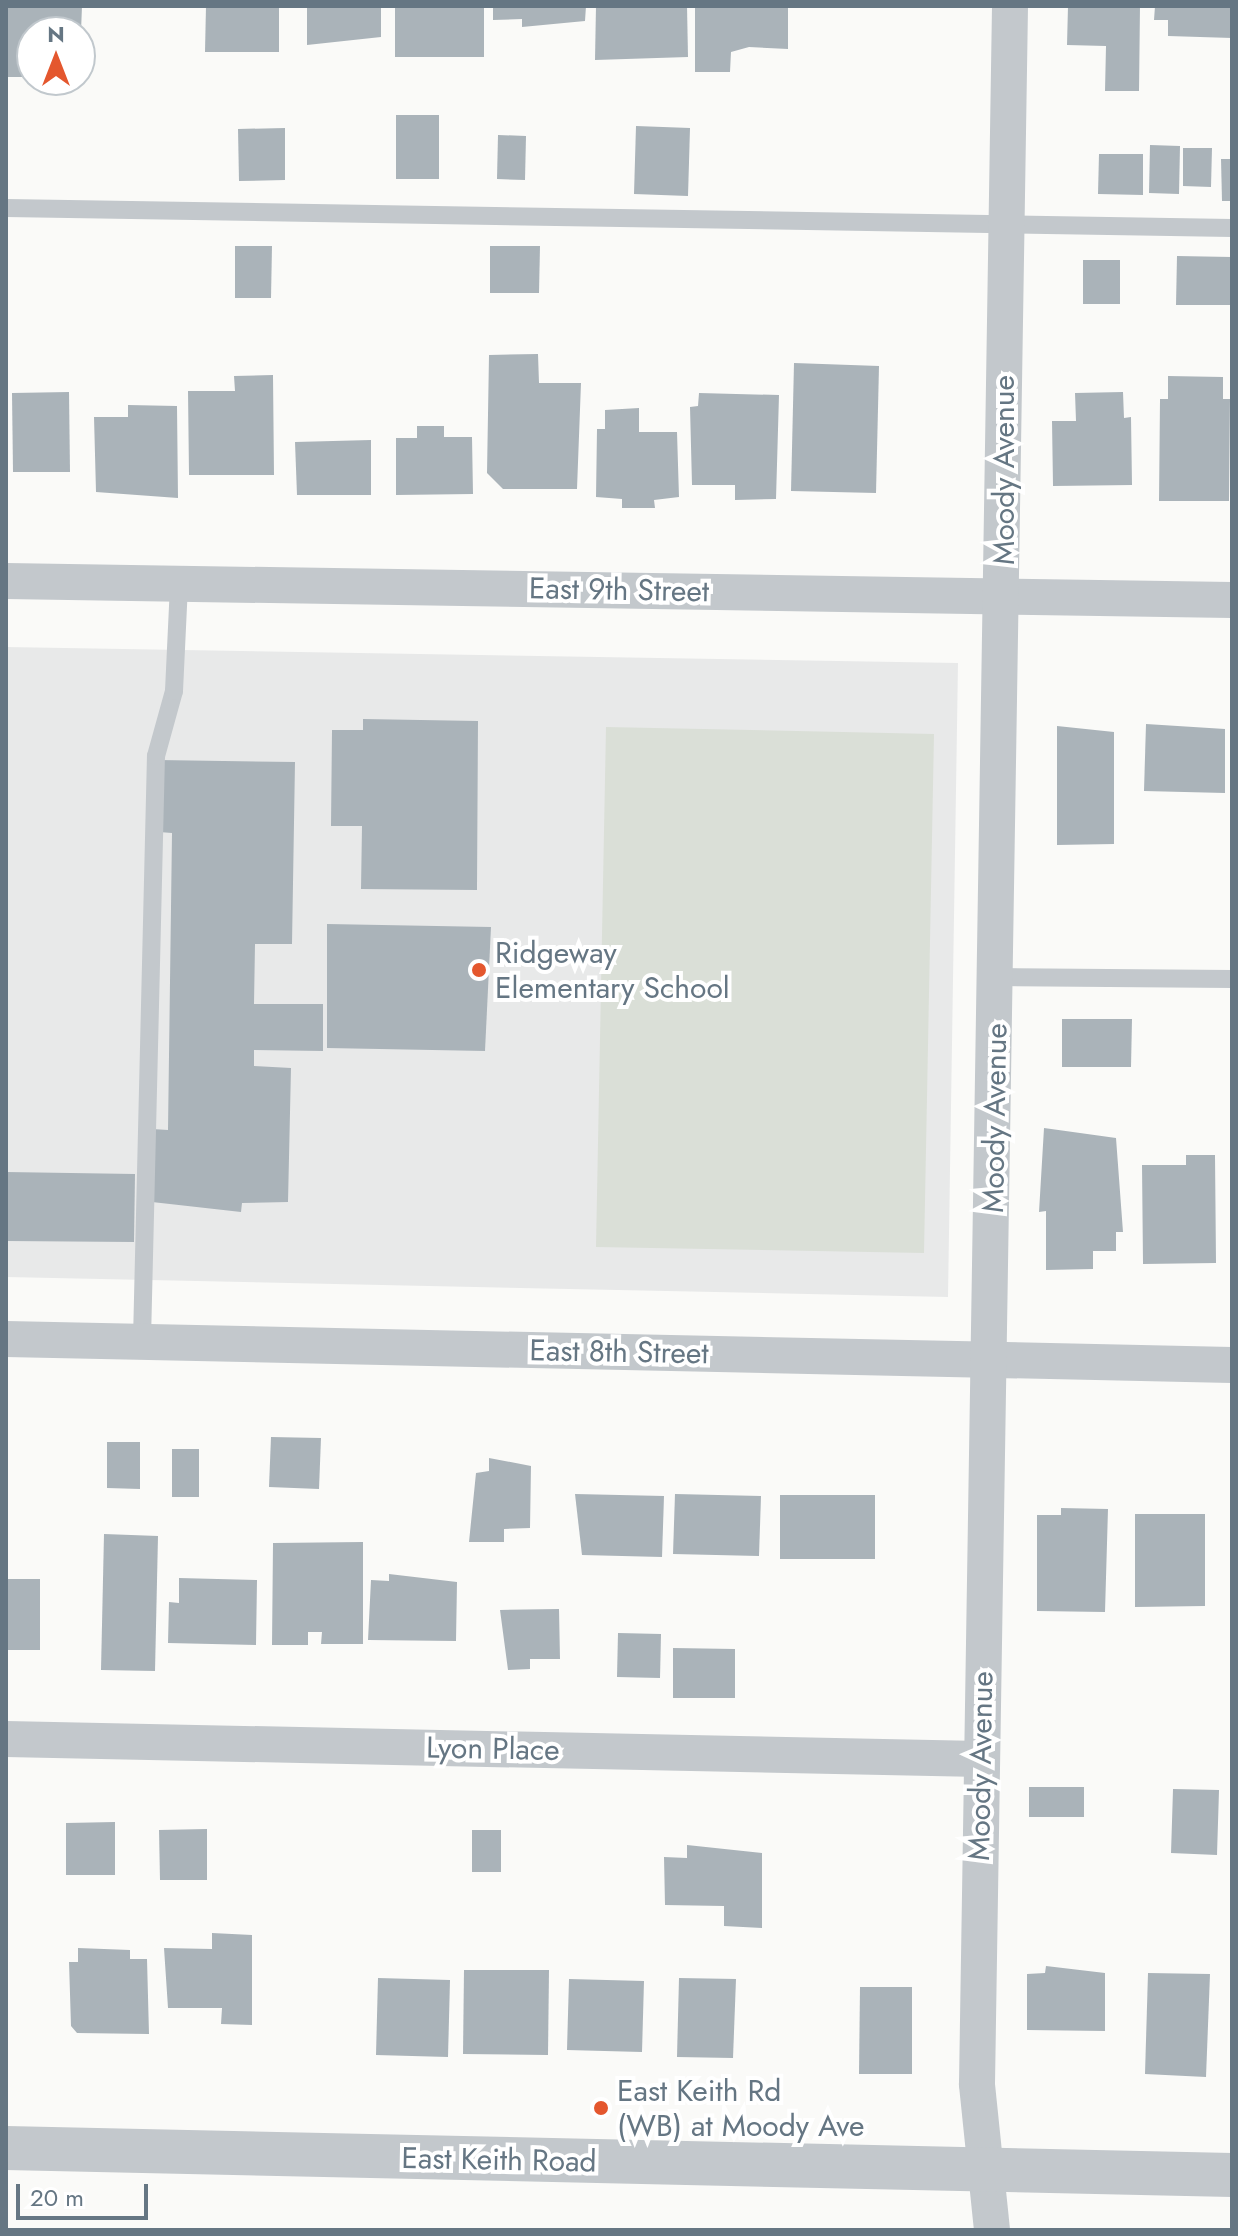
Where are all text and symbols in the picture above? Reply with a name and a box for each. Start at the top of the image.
north arrow [16,16,96,96]
text: N [47,18,65,50]
street label: Moody Avenue [986,375,1022,565]
street label: East 9th Street [529,570,709,610]
place label: Ridgeway Elementary School [495,935,730,1006]
marker: Ridgeway Elementary School [470,961,488,979]
street label: Moody Avenue [975,1023,1015,1213]
street label: East 8th Street [529,1332,709,1372]
street label: Moody Avenue [961,1671,1001,1861]
street label: Lyon Place [426,1730,560,1768]
place label: East Keith Rd (WB) at Moody Ave [617,2073,865,2144]
marker: East Keith Rd (WB) at Moody Ave [592,2099,610,2117]
street label: East Keith Road [401,2140,597,2180]
scale bar [20,2168,152,2218]
text: 20 m [30,2180,84,2215]

